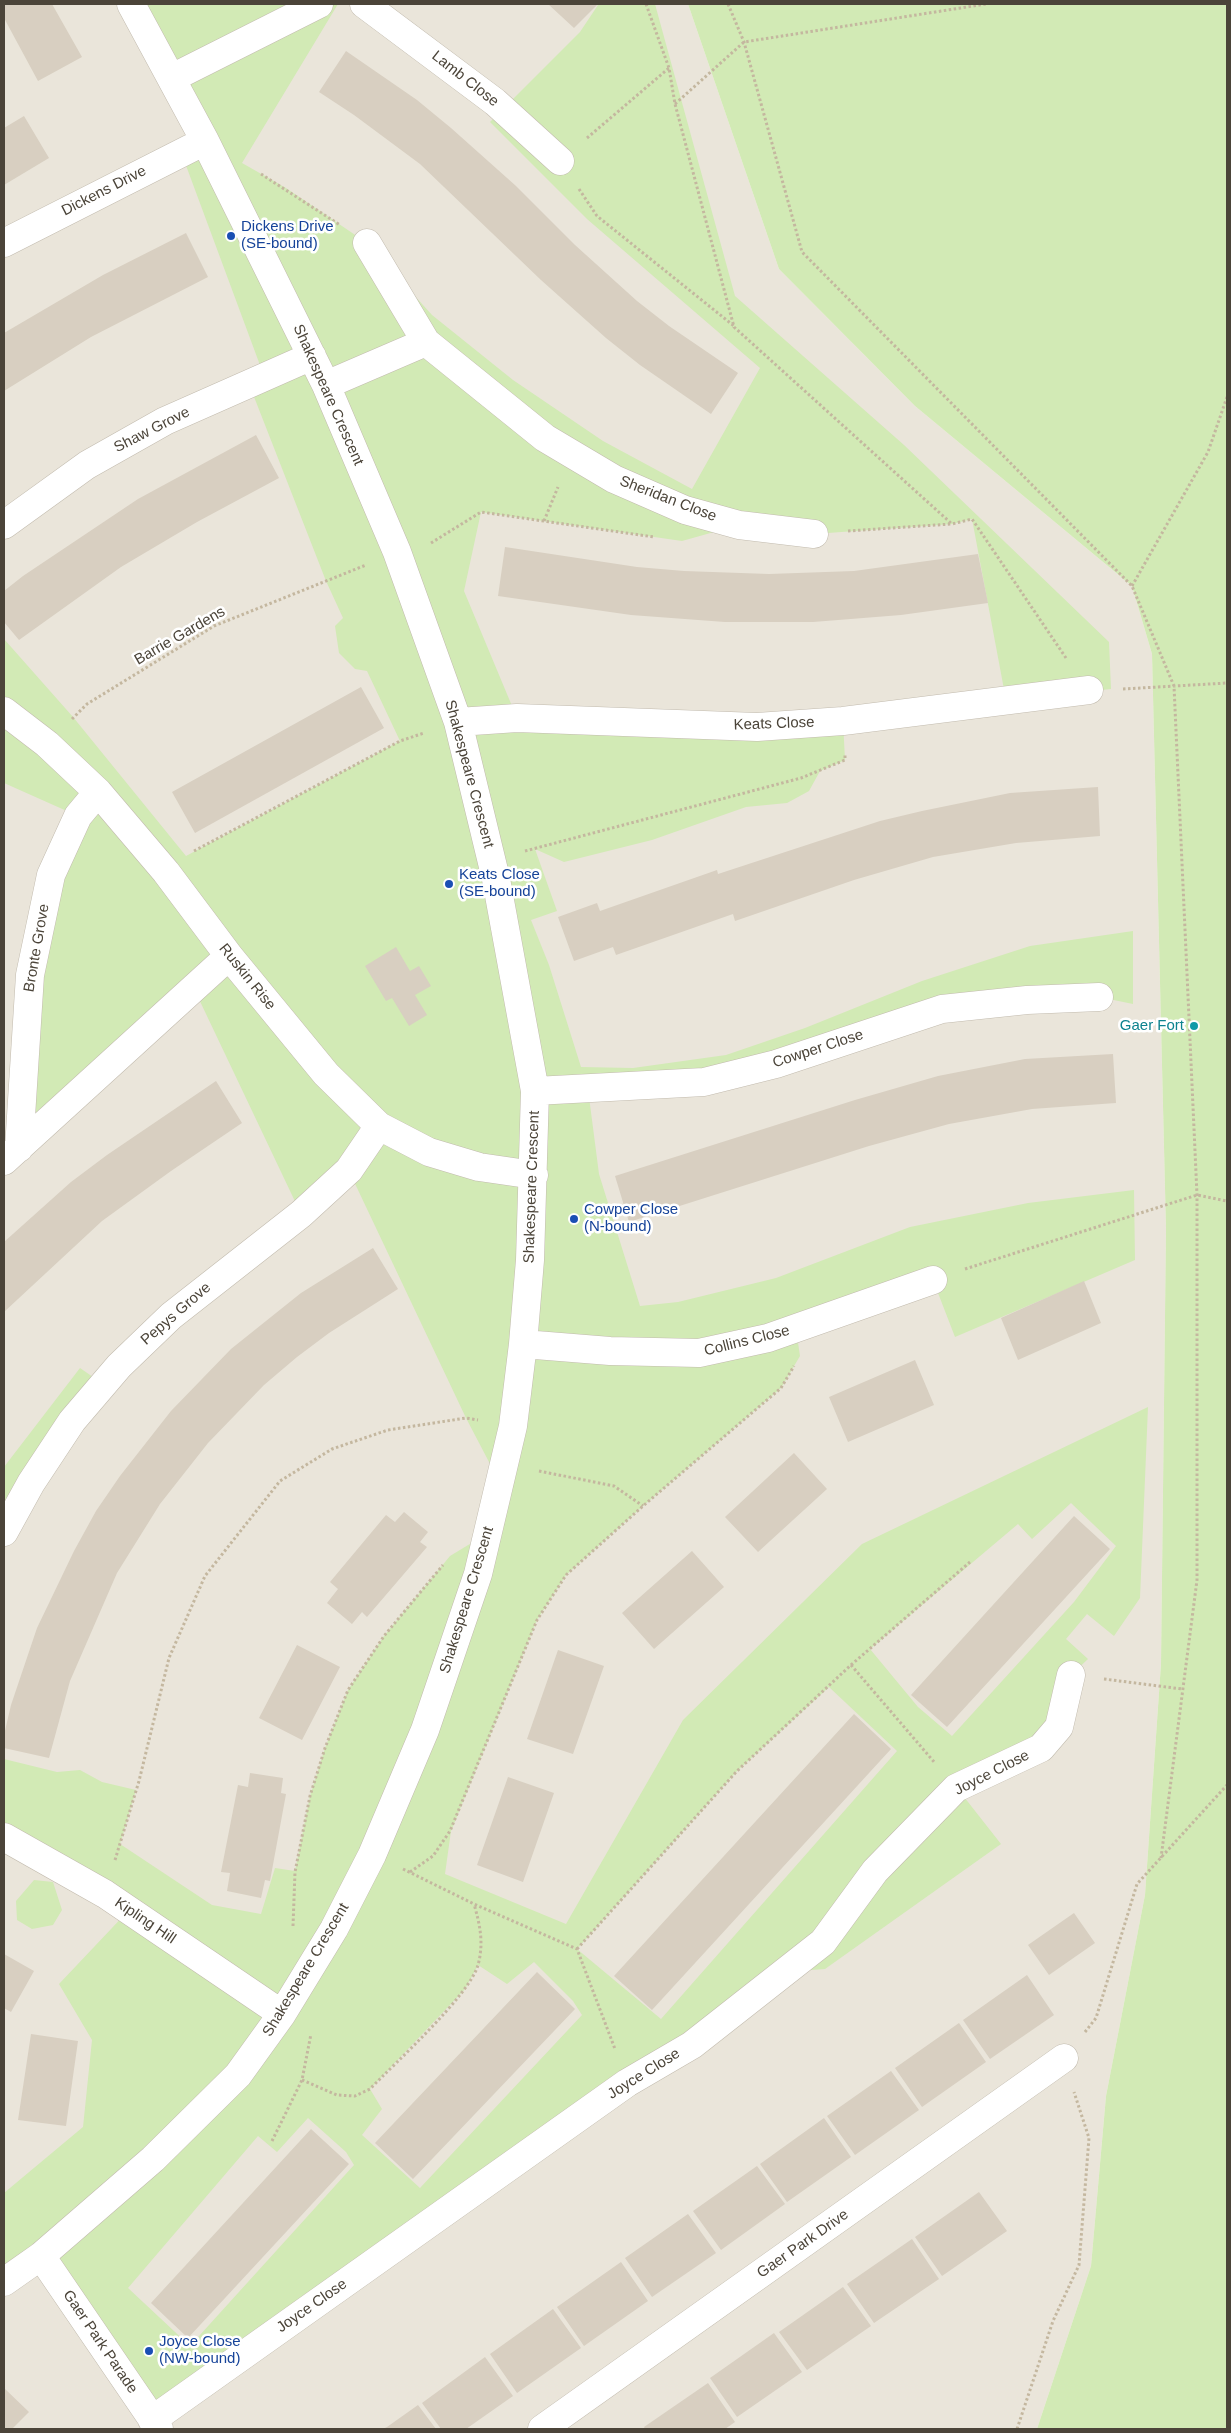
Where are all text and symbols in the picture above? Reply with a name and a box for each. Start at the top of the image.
street label: Lamb Close [428,47,502,111]
street label: Dickens Drive [59,162,149,220]
place label: Dickens Drive (SE-bound) [241,218,334,253]
marker: Dickens Drive (SE-bound) [225,230,237,242]
street label: Shakespeare Crescent [289,322,367,468]
street label: Shaw Grove [111,403,193,457]
street label: Sheridan Close [617,472,719,526]
street label: Barrie Gardens [131,603,229,669]
street label: Shakespeare Crescent [441,698,497,850]
street label: Keats Close [733,714,815,734]
place label: Keats Close (SE-bound) [459,866,540,901]
marker: Keats Close (SE-bound) [443,878,455,890]
street label: Bronte Grove [20,903,54,993]
street label: Ruskin Rise [215,940,279,1014]
place label: Gaer Fort [1120,1017,1184,1035]
marker: Gaer Fort [1188,1020,1200,1032]
street label: Cowper Close [770,1026,866,1072]
street label: Shakespeare Crescent [520,1110,544,1264]
place label: Cowper Close (N-bound) [584,1201,678,1236]
marker: Cowper Close (N-bound) [568,1213,580,1225]
street label: Pepys Grove [137,1279,215,1349]
street label: Collins Close [702,1322,792,1360]
street label: Shakespeare Crescent [436,1524,498,1676]
street label: Joyce Close [952,1746,1032,1800]
street label: Kipling Hill [111,1894,179,1948]
street label: Shakespeare Crescent [259,1900,353,2040]
street label: Joyce Close [605,2045,683,2103]
street label: Gaer Park Drive [754,2206,852,2282]
street label: Joyce Close [273,2275,351,2337]
street label: Gaer Park Parade [59,2287,141,2397]
place label: Joyce Close (NW-bound) [159,2333,241,2368]
marker: Joyce Close (NW-bound) [143,2345,155,2357]

